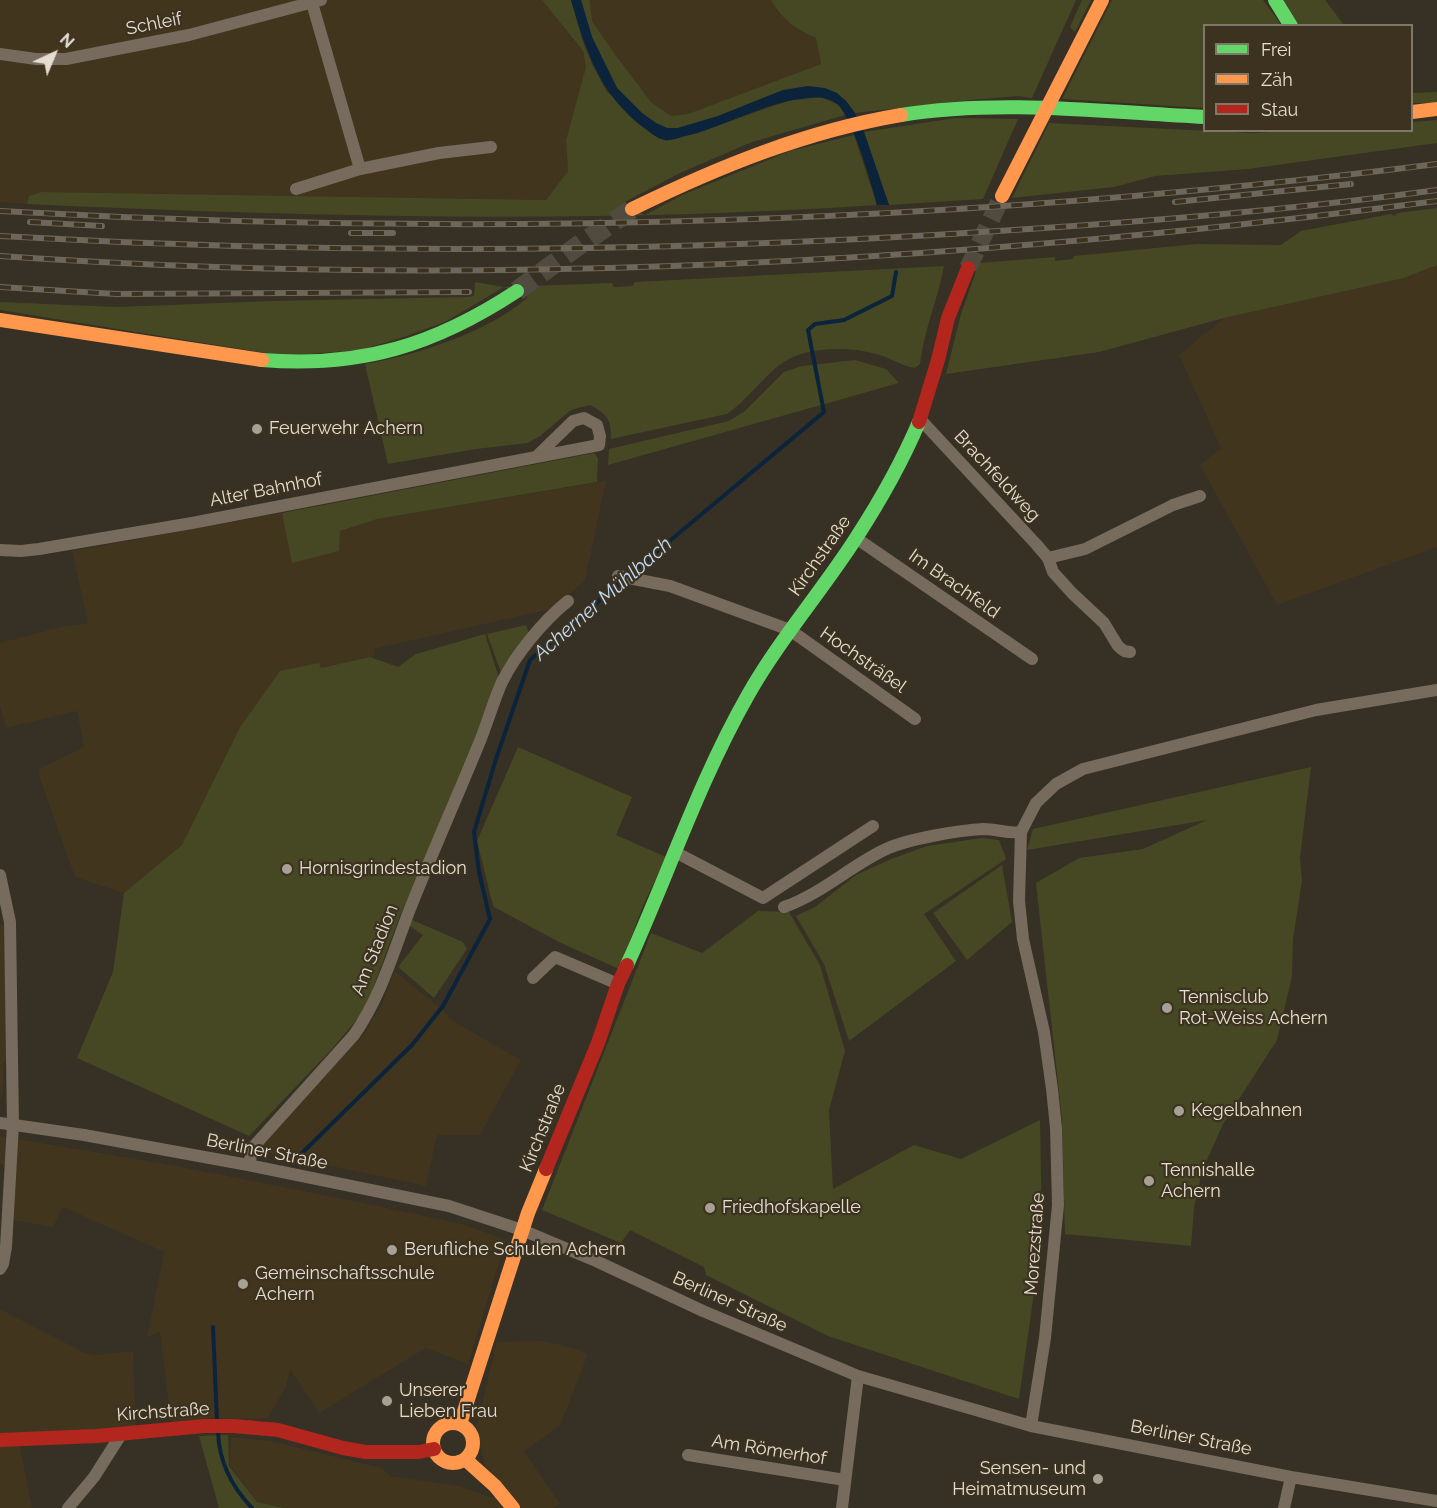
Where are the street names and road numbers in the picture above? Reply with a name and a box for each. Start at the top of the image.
street label: Schleif [124,8,184,40]
street label: Brachfeldweg [949,426,1045,526]
street label: Alter Bahnhof [208,469,324,511]
street label: Kirchstraße [784,512,856,600]
street label: Im Brachfeld [904,545,1004,623]
street label: Hochsträßel [816,622,910,698]
street label: Am Stadion [347,901,403,999]
street label: Kirchstraße [516,1081,570,1175]
street label: Berliner Straße [205,1130,329,1174]
street label: Morezstraße [1021,1192,1049,1296]
street label: Berliner Straße [669,1267,791,1337]
street label: Kirchstraße [116,1398,210,1426]
street label: Berliner Straße [1129,1416,1253,1460]
street label: Am Römerhof [710,1430,828,1470]

